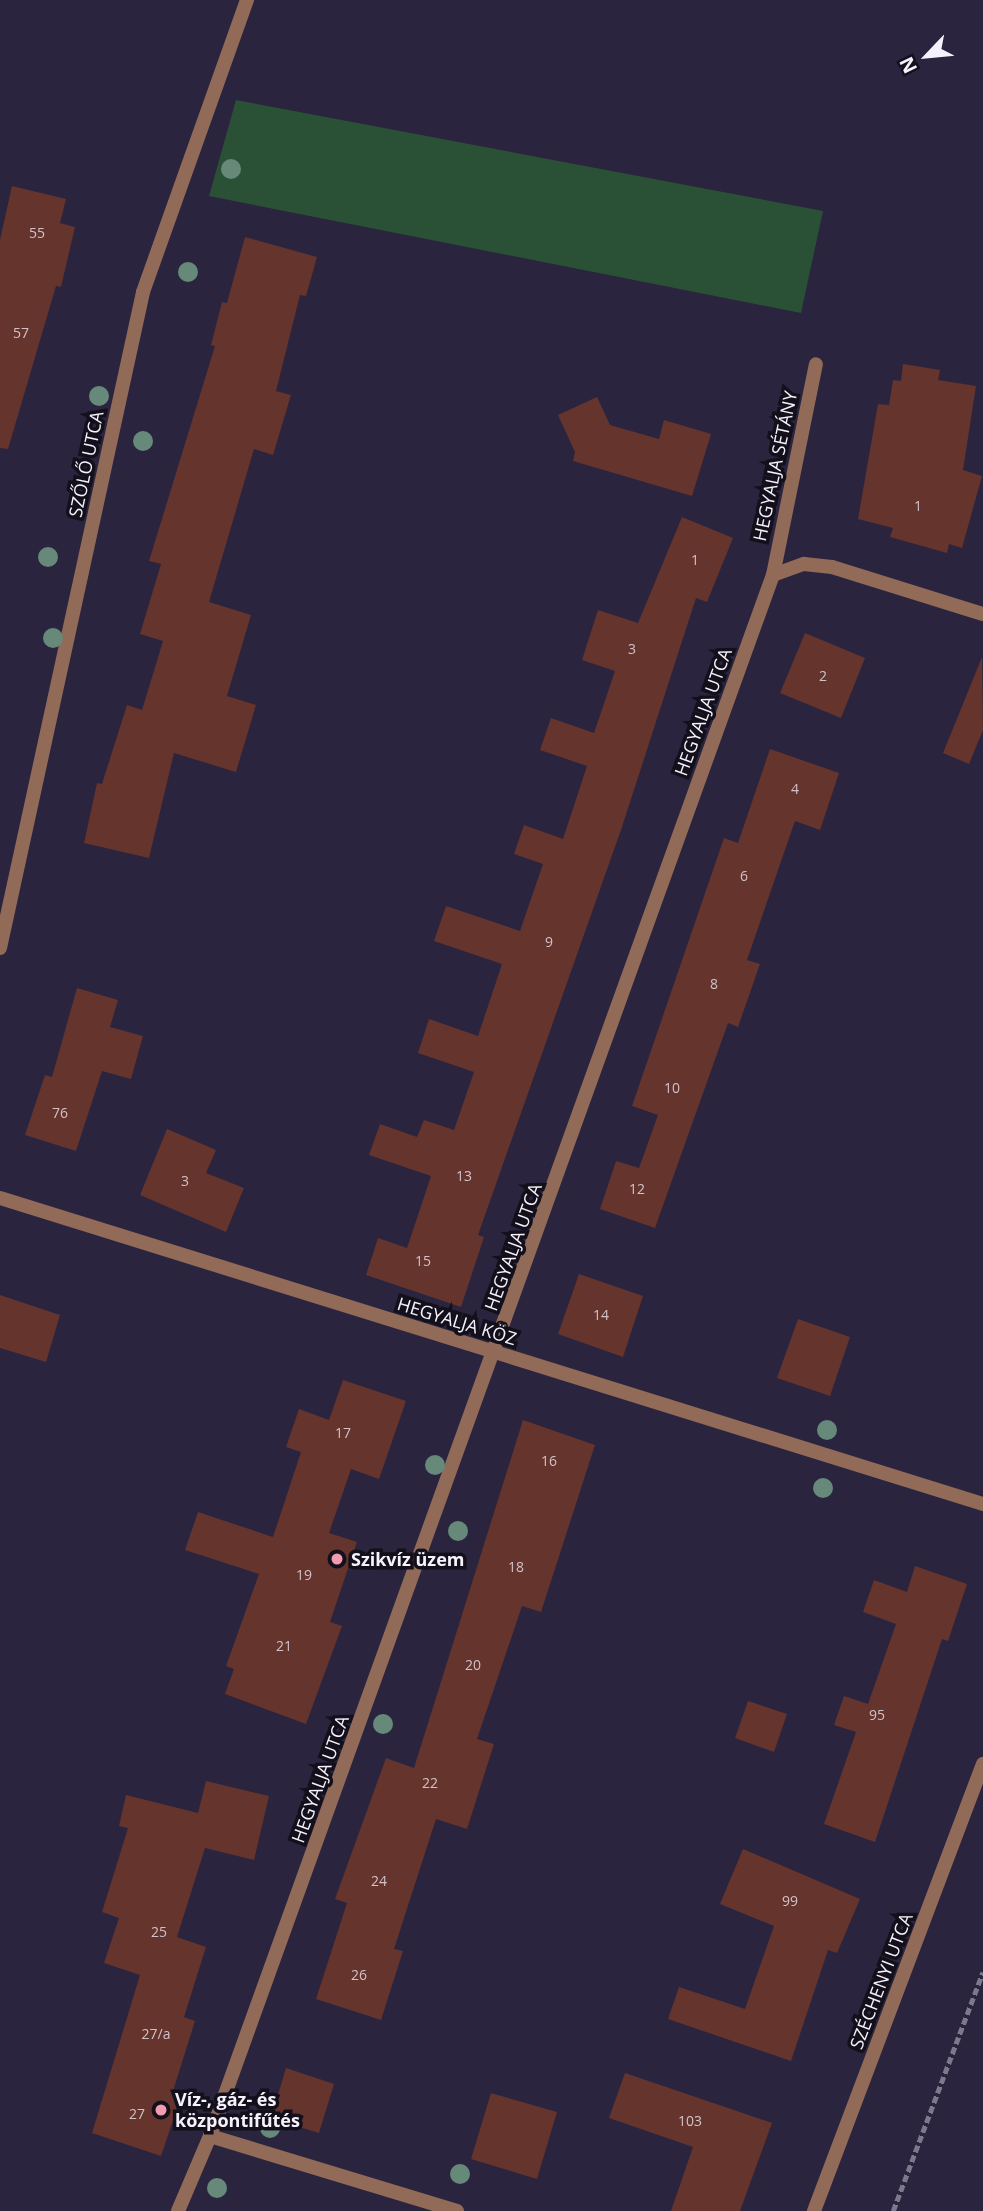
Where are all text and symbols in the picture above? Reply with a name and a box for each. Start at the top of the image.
north arrow [892,21,962,91]
text: N [893,53,923,78]
house number: 55 [29,225,45,241]
house number: 57 [13,325,29,341]
street label: HEGYALJA SÉTÁNY [749,389,801,543]
street label: SZŐLŐ UTCA [64,409,108,519]
house number: 1 [914,498,922,514]
house number: 1 [691,552,699,568]
house number: 3 [628,641,636,657]
street label: HEGYALJA UTCA [670,645,736,779]
house number: 2 [819,668,827,684]
house number: 4 [791,781,799,797]
house number: 6 [740,868,748,884]
house number: 9 [545,934,553,950]
house number: 8 [710,976,718,992]
house number: 10 [664,1080,680,1096]
house number: 76 [52,1105,68,1121]
house number: 13 [456,1168,472,1184]
house number: 3 [181,1173,189,1189]
street label: HEGYALJA UTCA [480,1180,546,1314]
house number: 12 [629,1181,645,1197]
house number: 15 [415,1253,431,1269]
street label: HEGYALJA KÖZ [395,1293,519,1349]
house number: 14 [593,1307,609,1323]
house number: 17 [335,1425,351,1441]
house number: 16 [541,1453,557,1469]
place label: Szikvíz üzem [351,1548,464,1570]
marker: Szikvíz üzem [329,1551,345,1567]
house number: 18 [508,1559,524,1575]
house number: 19 [296,1567,312,1583]
house number: 21 [276,1638,292,1654]
house number: 20 [465,1657,481,1673]
house number: 95 [869,1707,885,1723]
street label: HEGYALJA UTCA [287,1712,353,1846]
house number: 22 [422,1775,438,1791]
house number: 24 [371,1873,387,1889]
house number: 99 [782,1893,798,1909]
street label: SZÉCHENYI UTCA [845,1910,917,2052]
house number: 25 [151,1924,167,1940]
house number: 26 [351,1967,367,1983]
house number: 27/a [142,2026,170,2042]
place label: Víz-, gáz- és központifűtés [175,2089,300,2132]
marker: Víz-, gáz- és központifűtés [153,2102,169,2118]
house number: 27 [129,2106,145,2122]
house number: 103 [678,2113,702,2129]

